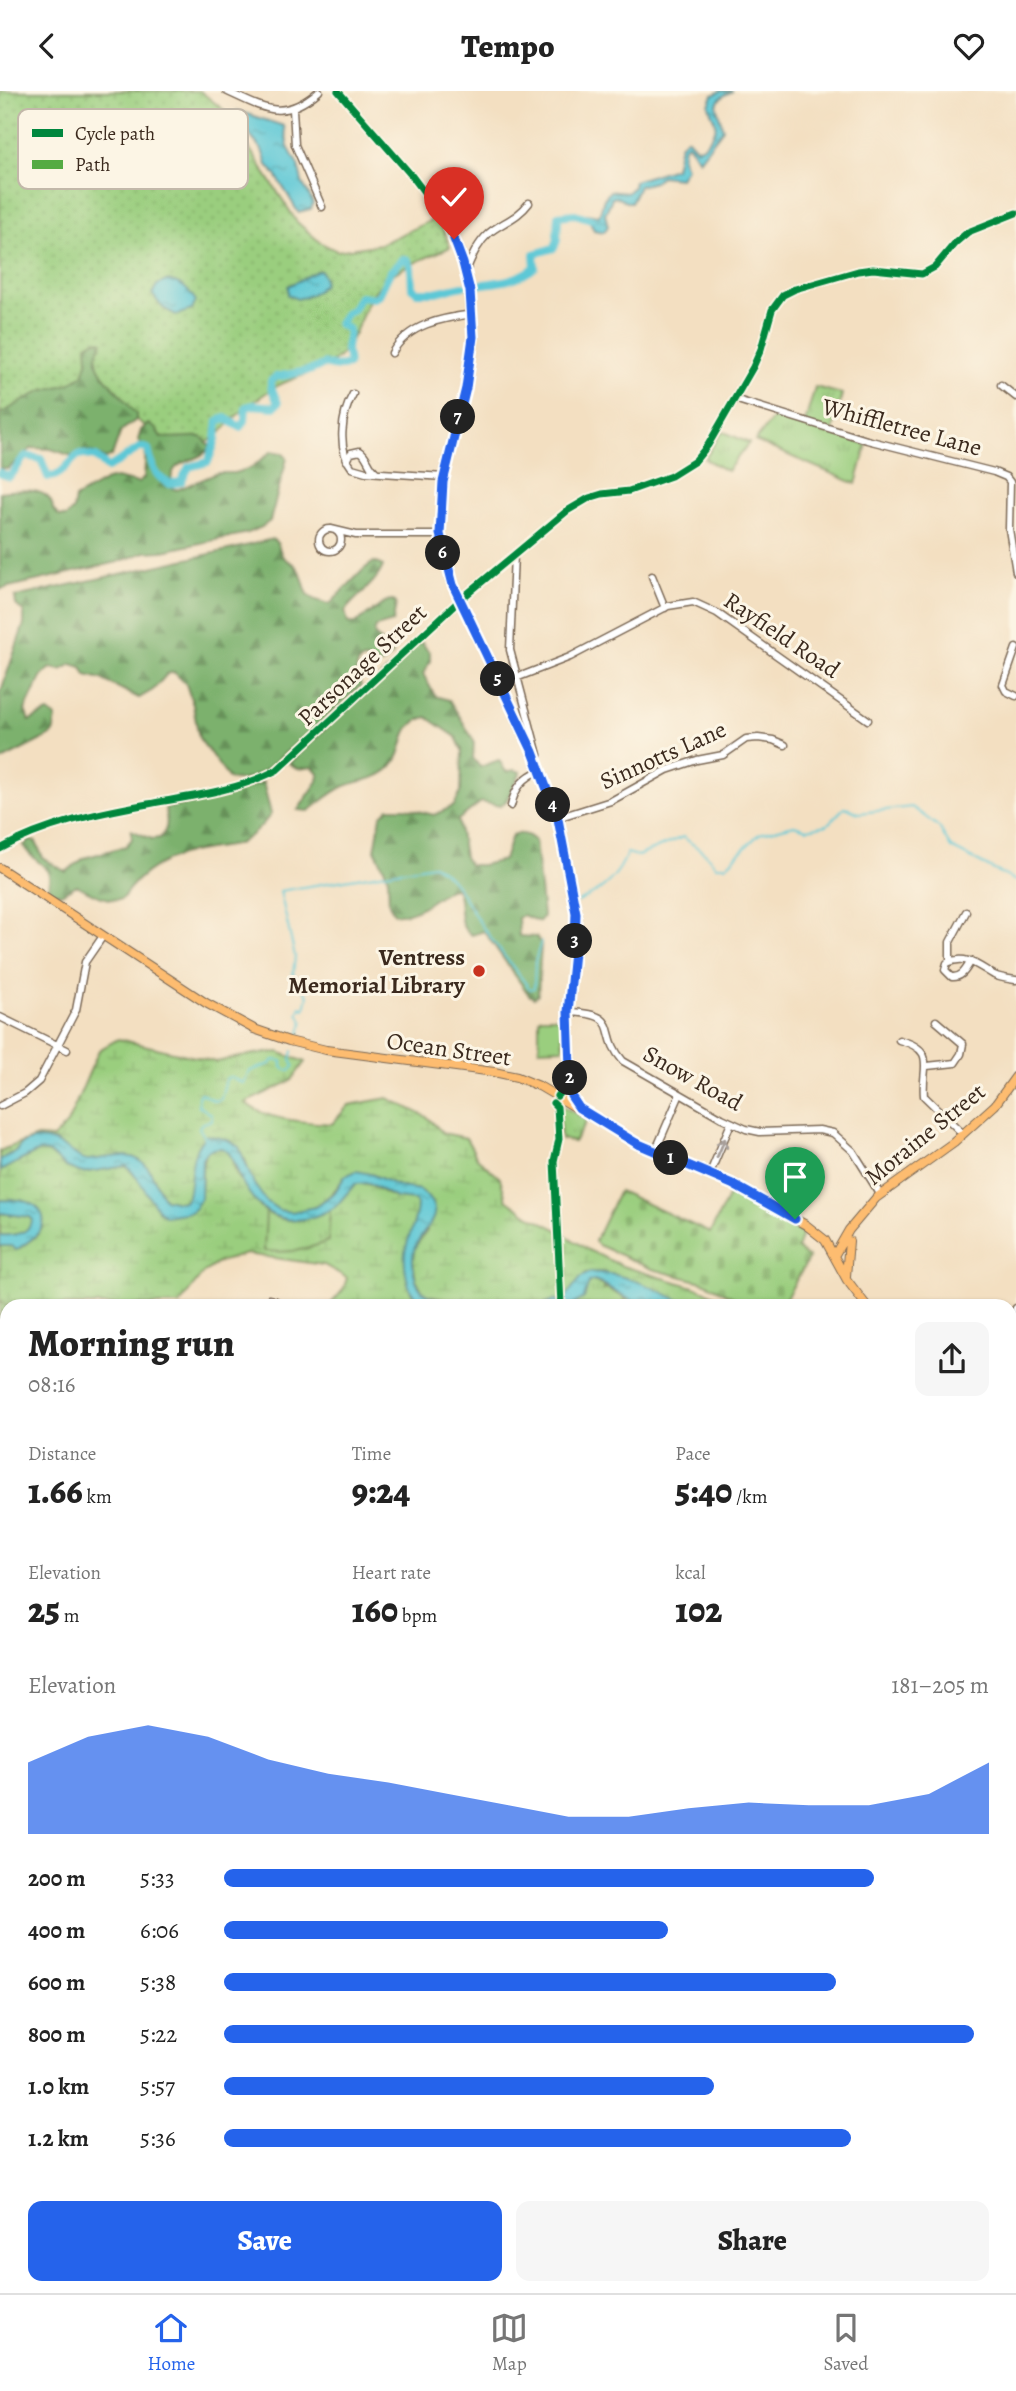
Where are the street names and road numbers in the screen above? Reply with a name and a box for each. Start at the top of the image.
street label: Whiffletree Lane [818,390,985,464]
street label: Rayfield Road [718,584,847,686]
street label: Parsonage Street [291,597,434,733]
street label: Sinnotts Lane [595,713,731,797]
street label: Ocean Street [385,1024,513,1074]
street label: Snow Road [638,1038,748,1118]
street label: Moraine Street [858,1075,992,1192]

